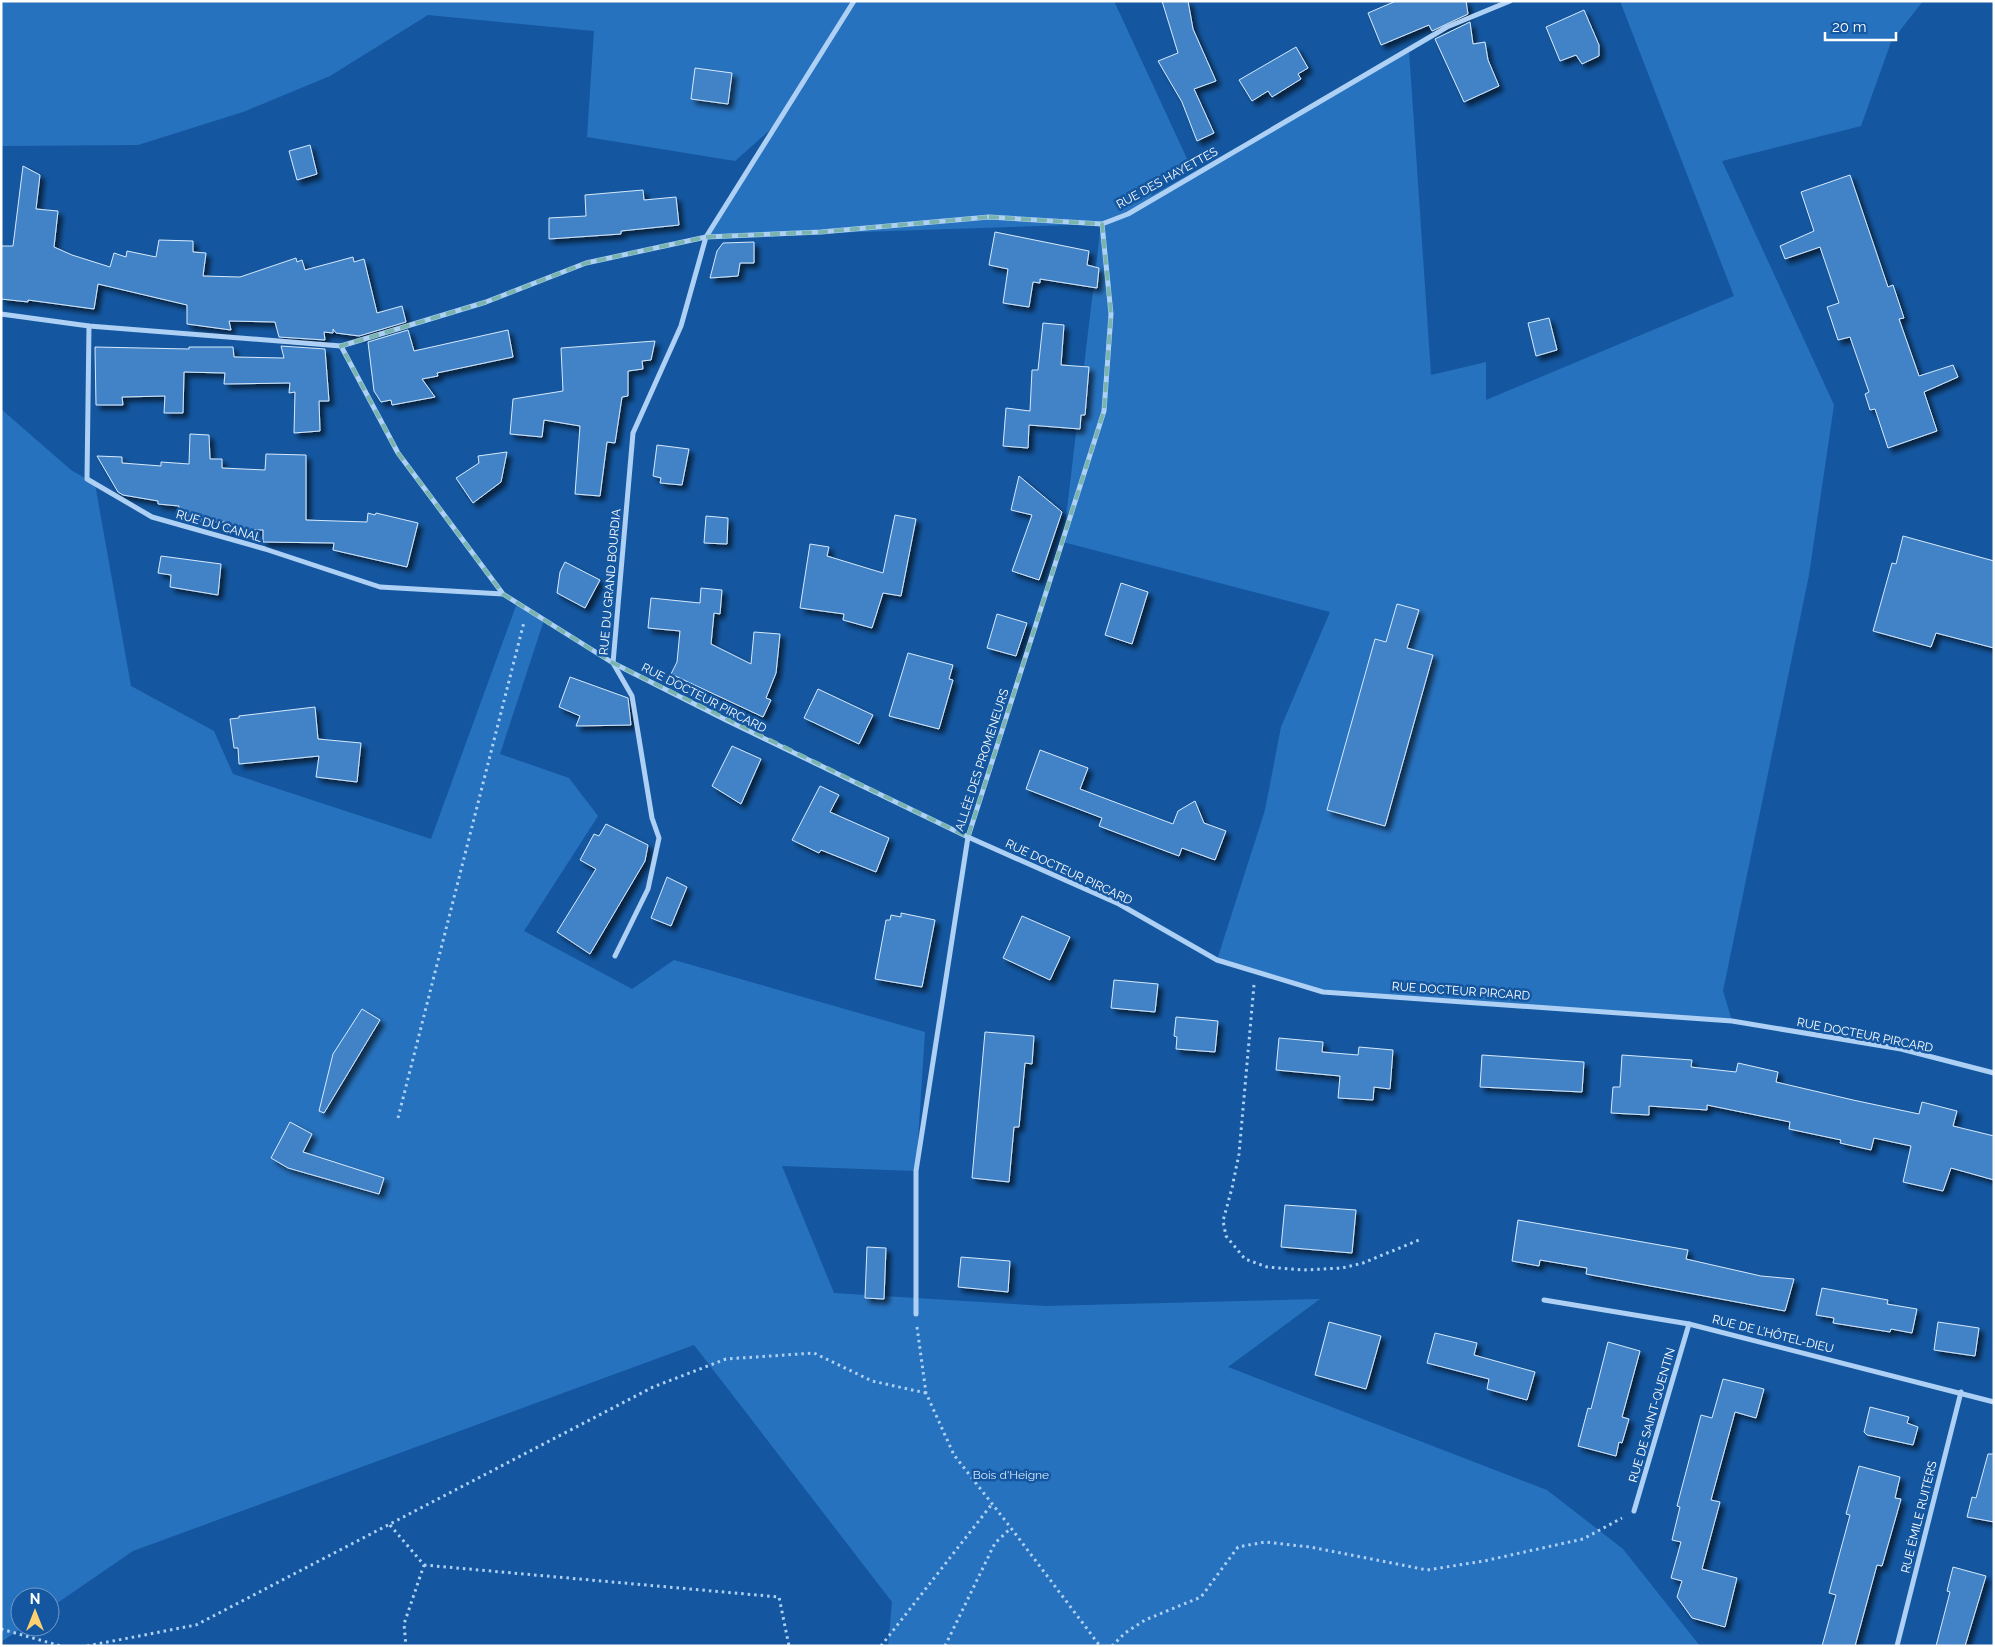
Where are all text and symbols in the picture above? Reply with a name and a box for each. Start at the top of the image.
scale bar [1825,10,1896,42]
text: 20 m [1832,18,1867,36]
street label: RUE DES HAYETTES [1114,144,1220,212]
street label: RUE DU CANAL [175,507,263,545]
street label: RUE DU GRAND BOURDIA [597,508,623,656]
street label: RUE DOCTEUR PIRCARD [639,660,769,736]
street label: ALLÉE DES PROMENEURS [952,687,1012,833]
street label: RUE DOCTEUR PIRCARD [1003,836,1135,908]
street label: RUE DOCTEUR PIRCARD [1391,979,1531,1003]
street label: RUE DOCTEUR PIRCARD [1796,1015,1935,1055]
street label: RUE DE L’HÔTEL-DIEU [1711,1312,1835,1356]
street label: RUE DE SAINT-QUENTIN [1626,1346,1678,1484]
street label: RUE ÉMILE RUITERS [1898,1459,1940,1575]
park label: Bois d'Heigne [973,1468,1049,1482]
north arrow [10,1587,60,1637]
text: N [30,1591,40,1607]

